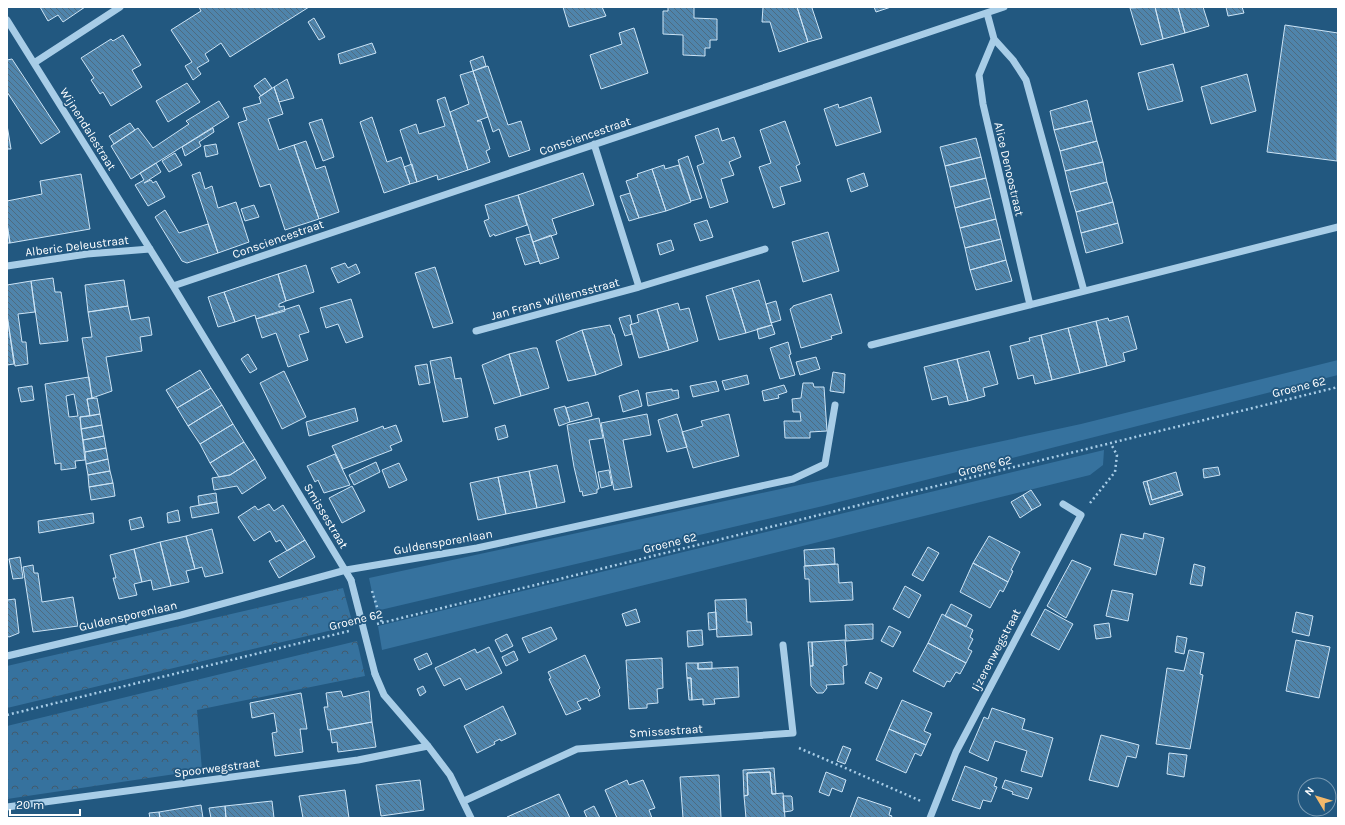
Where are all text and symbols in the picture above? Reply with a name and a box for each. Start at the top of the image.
street label: Wijnendalestraat [57,85,119,173]
street label: Consciencestraat [537,114,633,158]
street label: Alice Denoostraat [991,120,1027,218]
street label: Consciencestraat [230,217,326,261]
street label: Alberic Deleustraat [24,233,130,259]
street label: Jan Frans Willemsstraat [489,275,621,323]
street label: Groene 62 [1271,374,1327,400]
street label: Groene 62 [957,453,1013,479]
street label: Smissestraat [301,481,351,552]
street label: Guldensporenlaan [392,526,494,558]
street label: Groene 62 [642,530,698,556]
street label: Guldensporenlaan [78,598,178,634]
street label: Ijzerenwegstraat [968,606,1024,694]
street label: Groene 62 [328,607,384,633]
street label: Smissestraat [629,721,704,741]
street label: Spoorwegstraat [173,756,261,780]
north arrow [1297,777,1337,817]
text: N [1302,784,1317,798]
scale bar [10,791,80,817]
text: 20 m [16,798,44,812]

